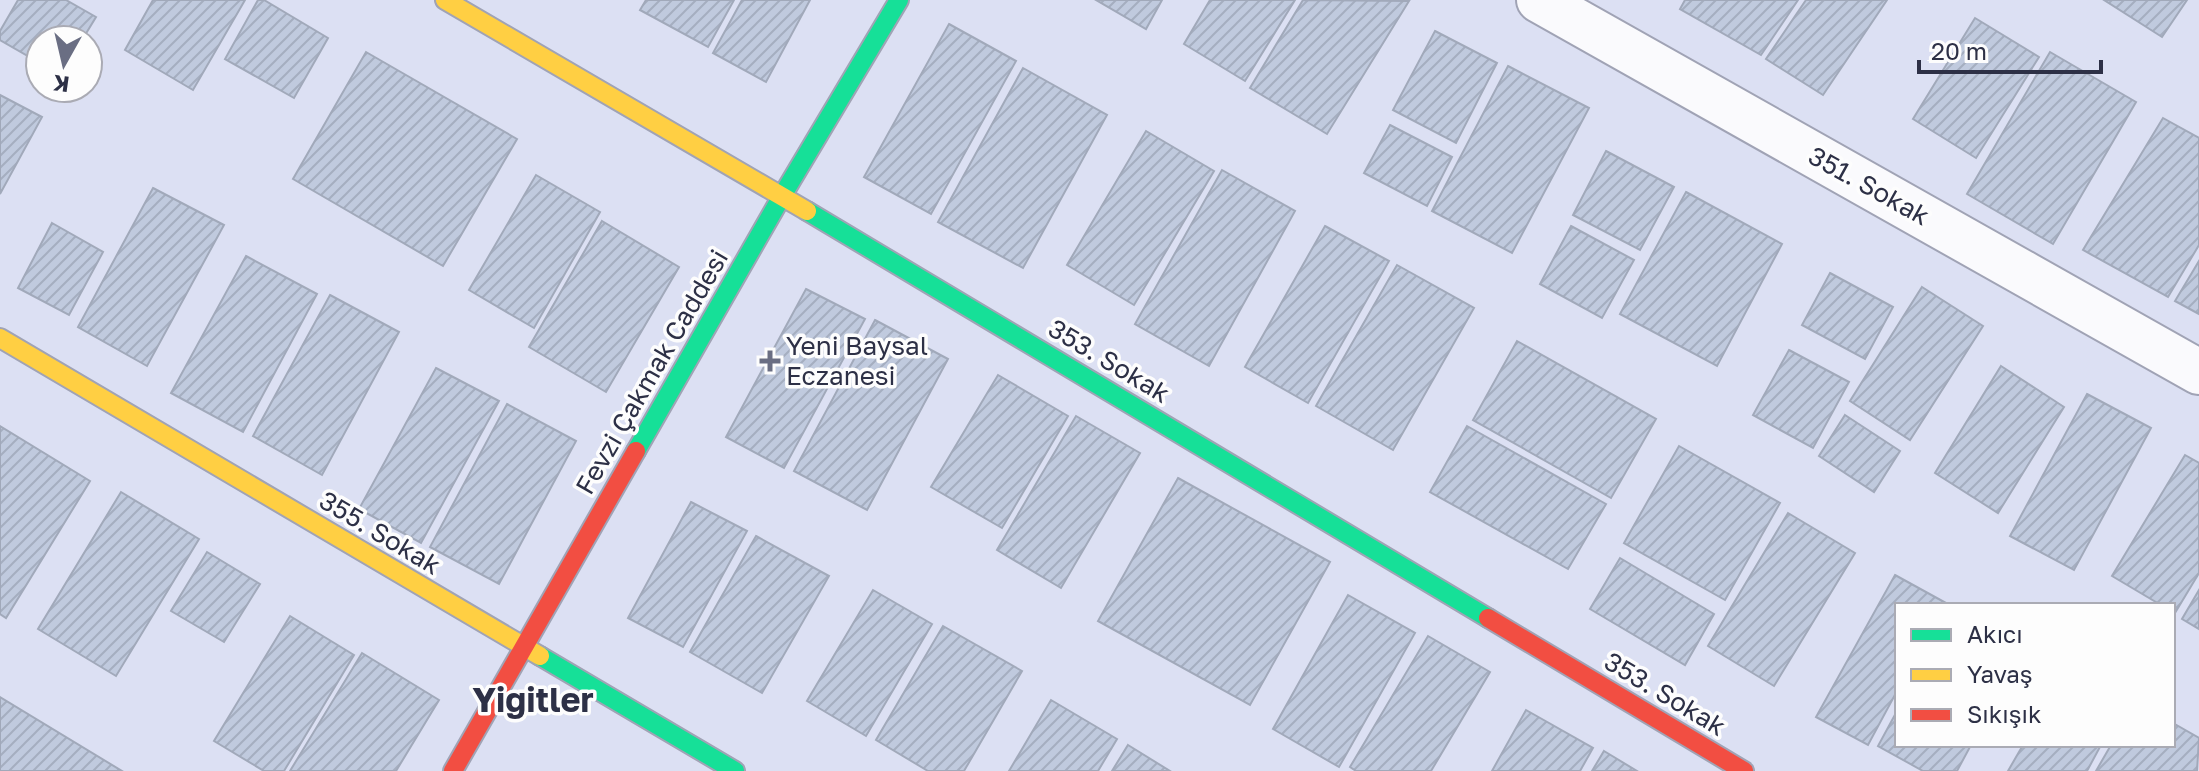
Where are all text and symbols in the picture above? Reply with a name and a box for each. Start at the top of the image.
north arrow [24,24,104,104]
scale bar [1919,24,2101,74]
text: 20 m [1931,36,1987,65]
text: K [51,70,71,99]
street label: 351. Sokak [1803,140,1935,232]
street label: Fevzi Çakmak Caddesi [569,244,734,500]
street label: 353. Sokak [1043,312,1176,409]
place label: Yeni Baysal Eczanesi [786,330,928,391]
marker: Yeni Baysal Eczanesi [761,352,779,370]
street label: 355. Sokak [314,484,447,581]
legend [1895,603,2175,747]
text: Akıcı [1967,619,2023,648]
street label: 353. Sokak [1599,645,1732,742]
text: Yavaş [1967,659,2033,688]
district label: Yiğitler [472,679,594,719]
text: Sıkışık [1967,699,2042,728]

